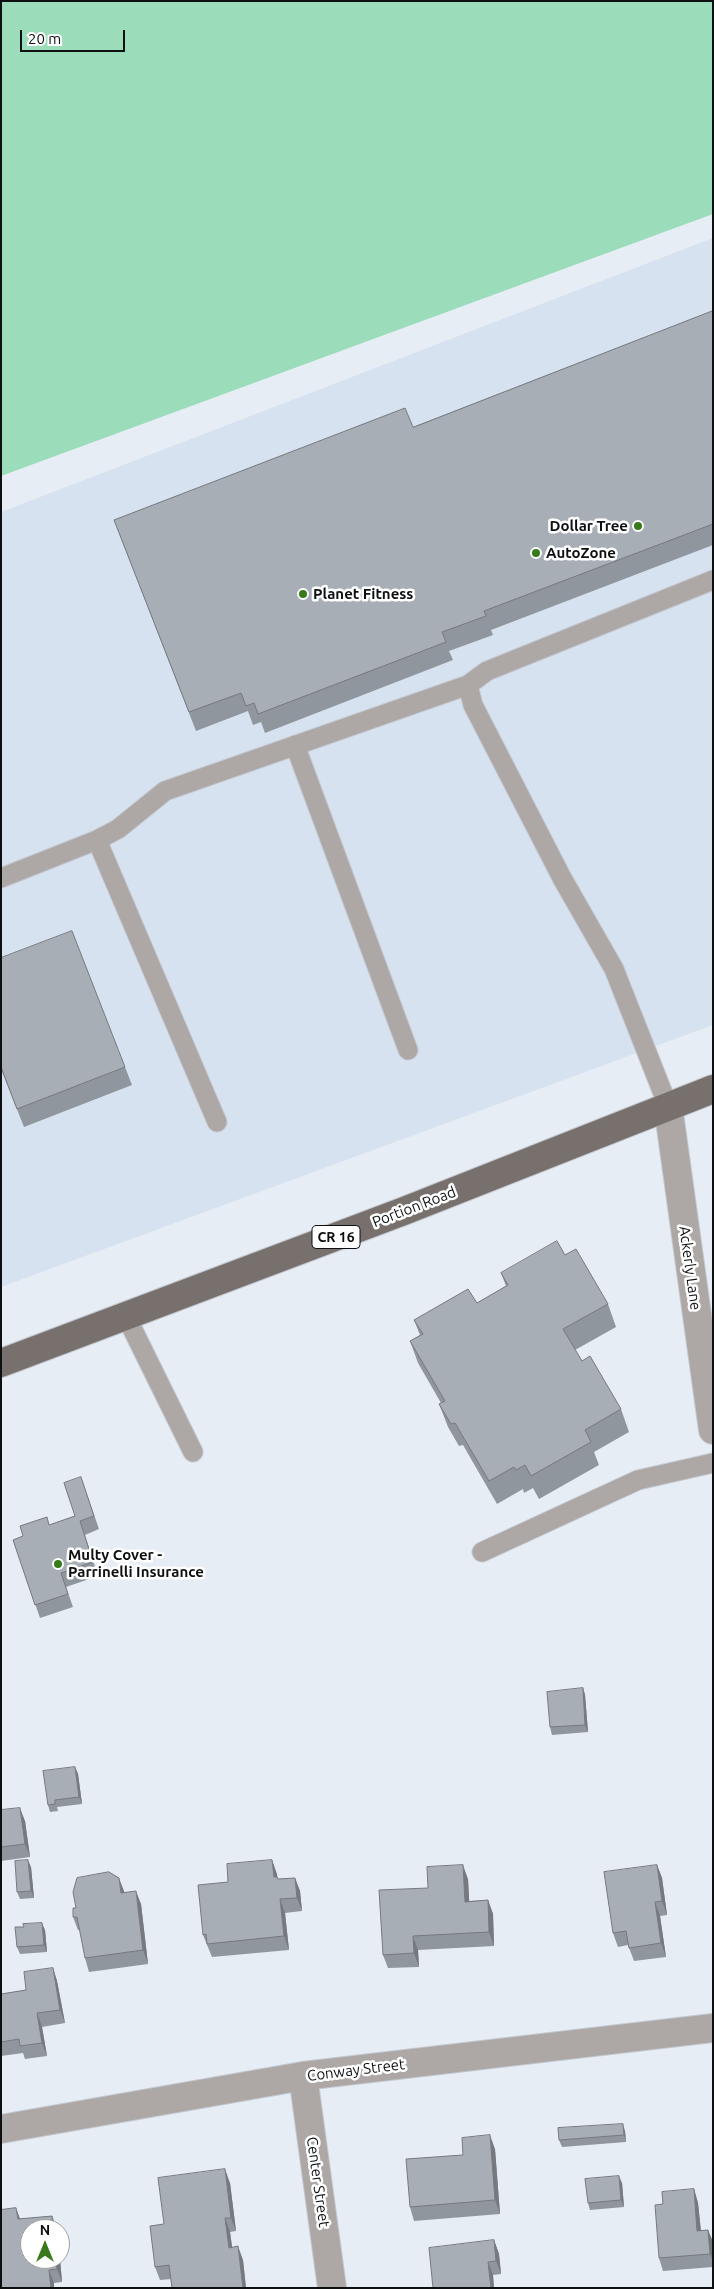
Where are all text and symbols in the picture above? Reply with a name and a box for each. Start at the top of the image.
scale bar [22,20,128,52]
text: 20 m [28,30,61,47]
place label: Dollar Tree [549,517,628,535]
marker: Dollar Tree [632,520,644,532]
place label: AutoZone [546,544,616,562]
marker: AutoZone [530,547,542,559]
place label: Planet Fitness [313,585,413,603]
marker: Planet Fitness [297,588,309,600]
street label: Portion Road [370,1183,458,1231]
street label: Ackerly Lane [675,1225,705,1311]
road number: CR 16 [312,1226,360,1248]
place label: Multy Cover - Parrinelli Insurance [68,1546,204,1581]
marker: Multy Cover - Parrinelli Insurance [52,1558,64,1570]
street label: Conway Street [306,2055,406,2085]
street label: Center Street [303,2136,333,2228]
north arrow [20,2219,70,2269]
text: N [40,2222,50,2238]

